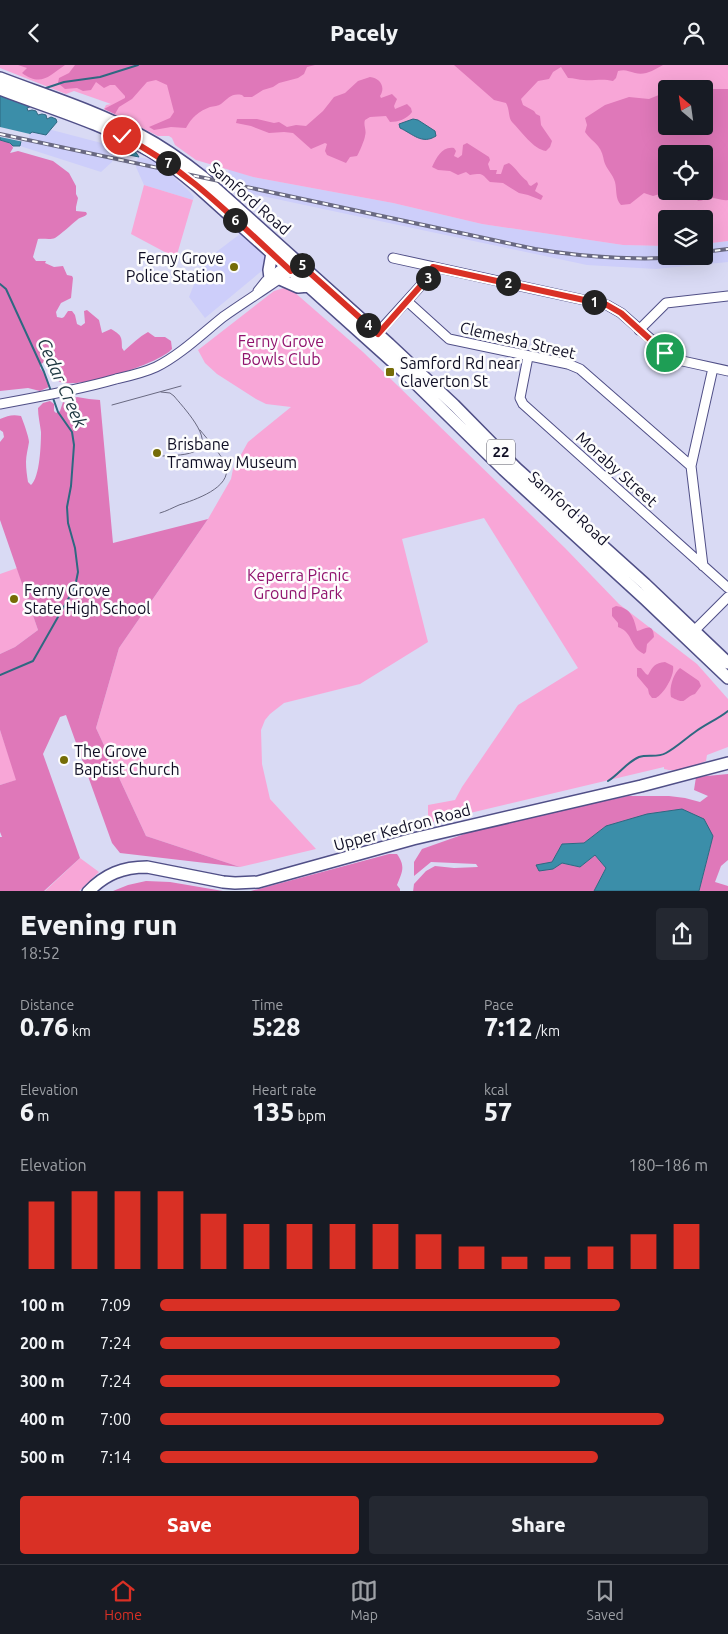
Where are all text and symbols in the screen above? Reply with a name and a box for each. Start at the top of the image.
icon: back [20,19,48,47]
icon: person [680,19,708,47]
text: Pacely [330,20,398,45]
north arrow [658,80,712,135]
map controls [658,80,713,265]
pin [101,115,143,157]
icon: check [108,122,136,150]
button: locate [658,145,713,200]
pin: 7 [156,151,180,175]
text: 7 [165,155,172,171]
street label: Samford Road [206,158,294,238]
pin: 6 [222,207,248,233]
button: layers [658,210,713,265]
text: 6 [232,212,239,228]
place label: Ferny Grove Police Station [126,249,224,285]
pin: 5 [290,253,314,277]
text: 5 [299,257,306,273]
marker: Ferny Grove Police Station [228,261,240,273]
pin: 3 [416,265,440,291]
text: 3 [425,270,432,286]
pin: 2 [496,271,520,295]
text: 2 [505,275,512,291]
pin: 1 [582,289,606,315]
text: 1 [591,294,598,310]
pin: 4 [356,313,380,337]
text: 4 [365,317,372,333]
street label: Clemesha Street [458,318,578,362]
park label: Ferny Grove Bowls Club [238,332,324,368]
pin [644,332,686,374]
water label: Cedar Creek [34,335,92,431]
icon: arrive [651,339,679,367]
place label: Samford Rd near Claverton St [400,354,520,390]
marker: Samford Rd near Claverton St [384,366,396,378]
street label: Moraby Street [573,428,662,511]
place label: Brisbane Tramway Museum [167,435,297,471]
road number: 22 [487,439,515,465]
marker: Brisbane Tramway Museum [151,447,163,459]
street label: Samford Road [525,467,613,549]
park label: Keperra Picnic Ground Park [247,566,350,602]
place label: Ferny Grove State High School [24,581,151,617]
marker: Ferny Grove State High School [8,593,20,605]
place label: The Grove Baptist Church [74,742,180,778]
marker: The Grove Baptist Church [58,754,70,766]
street label: Upper Kedron Road [332,800,472,854]
button: share [656,908,708,960]
text: Evening run [20,909,178,940]
text: 18:52 [20,944,60,962]
text: Distance [20,997,74,1013]
text: Time [252,997,283,1013]
text: Pace [484,997,514,1013]
text: 0.76 [20,1013,68,1041]
text: 5:28 [252,1013,300,1041]
text: 7:12 [484,1013,532,1041]
text: km [68,1023,91,1039]
text: /km [532,1023,560,1039]
text: Elevation [20,1082,78,1098]
text: Heart rate [252,1082,316,1098]
text: kcal [484,1082,508,1098]
text: 6 [20,1098,34,1126]
text: 135 [252,1098,294,1126]
text: 57 [484,1098,512,1126]
text: m [34,1108,49,1124]
text: bpm [294,1108,326,1124]
text: Elevation [20,1156,87,1174]
text: 180–186 m [628,1156,708,1174]
text: 100 m [20,1296,65,1314]
text: 7:09 [100,1296,131,1314]
text: 200 m [20,1334,65,1352]
text: 7:24 [100,1334,131,1352]
text: 300 m [20,1372,65,1390]
text: 7:24 [100,1372,131,1390]
text: 400 m [20,1410,65,1428]
text: 7:00 [100,1410,131,1428]
text: 500 m [20,1448,65,1466]
text: 7:14 [100,1448,131,1466]
button: Save [20,1496,359,1554]
button: Share [369,1496,708,1554]
tab: Home [104,1577,142,1623]
tab: Map [350,1577,378,1623]
tab: Saved [587,1577,624,1623]

